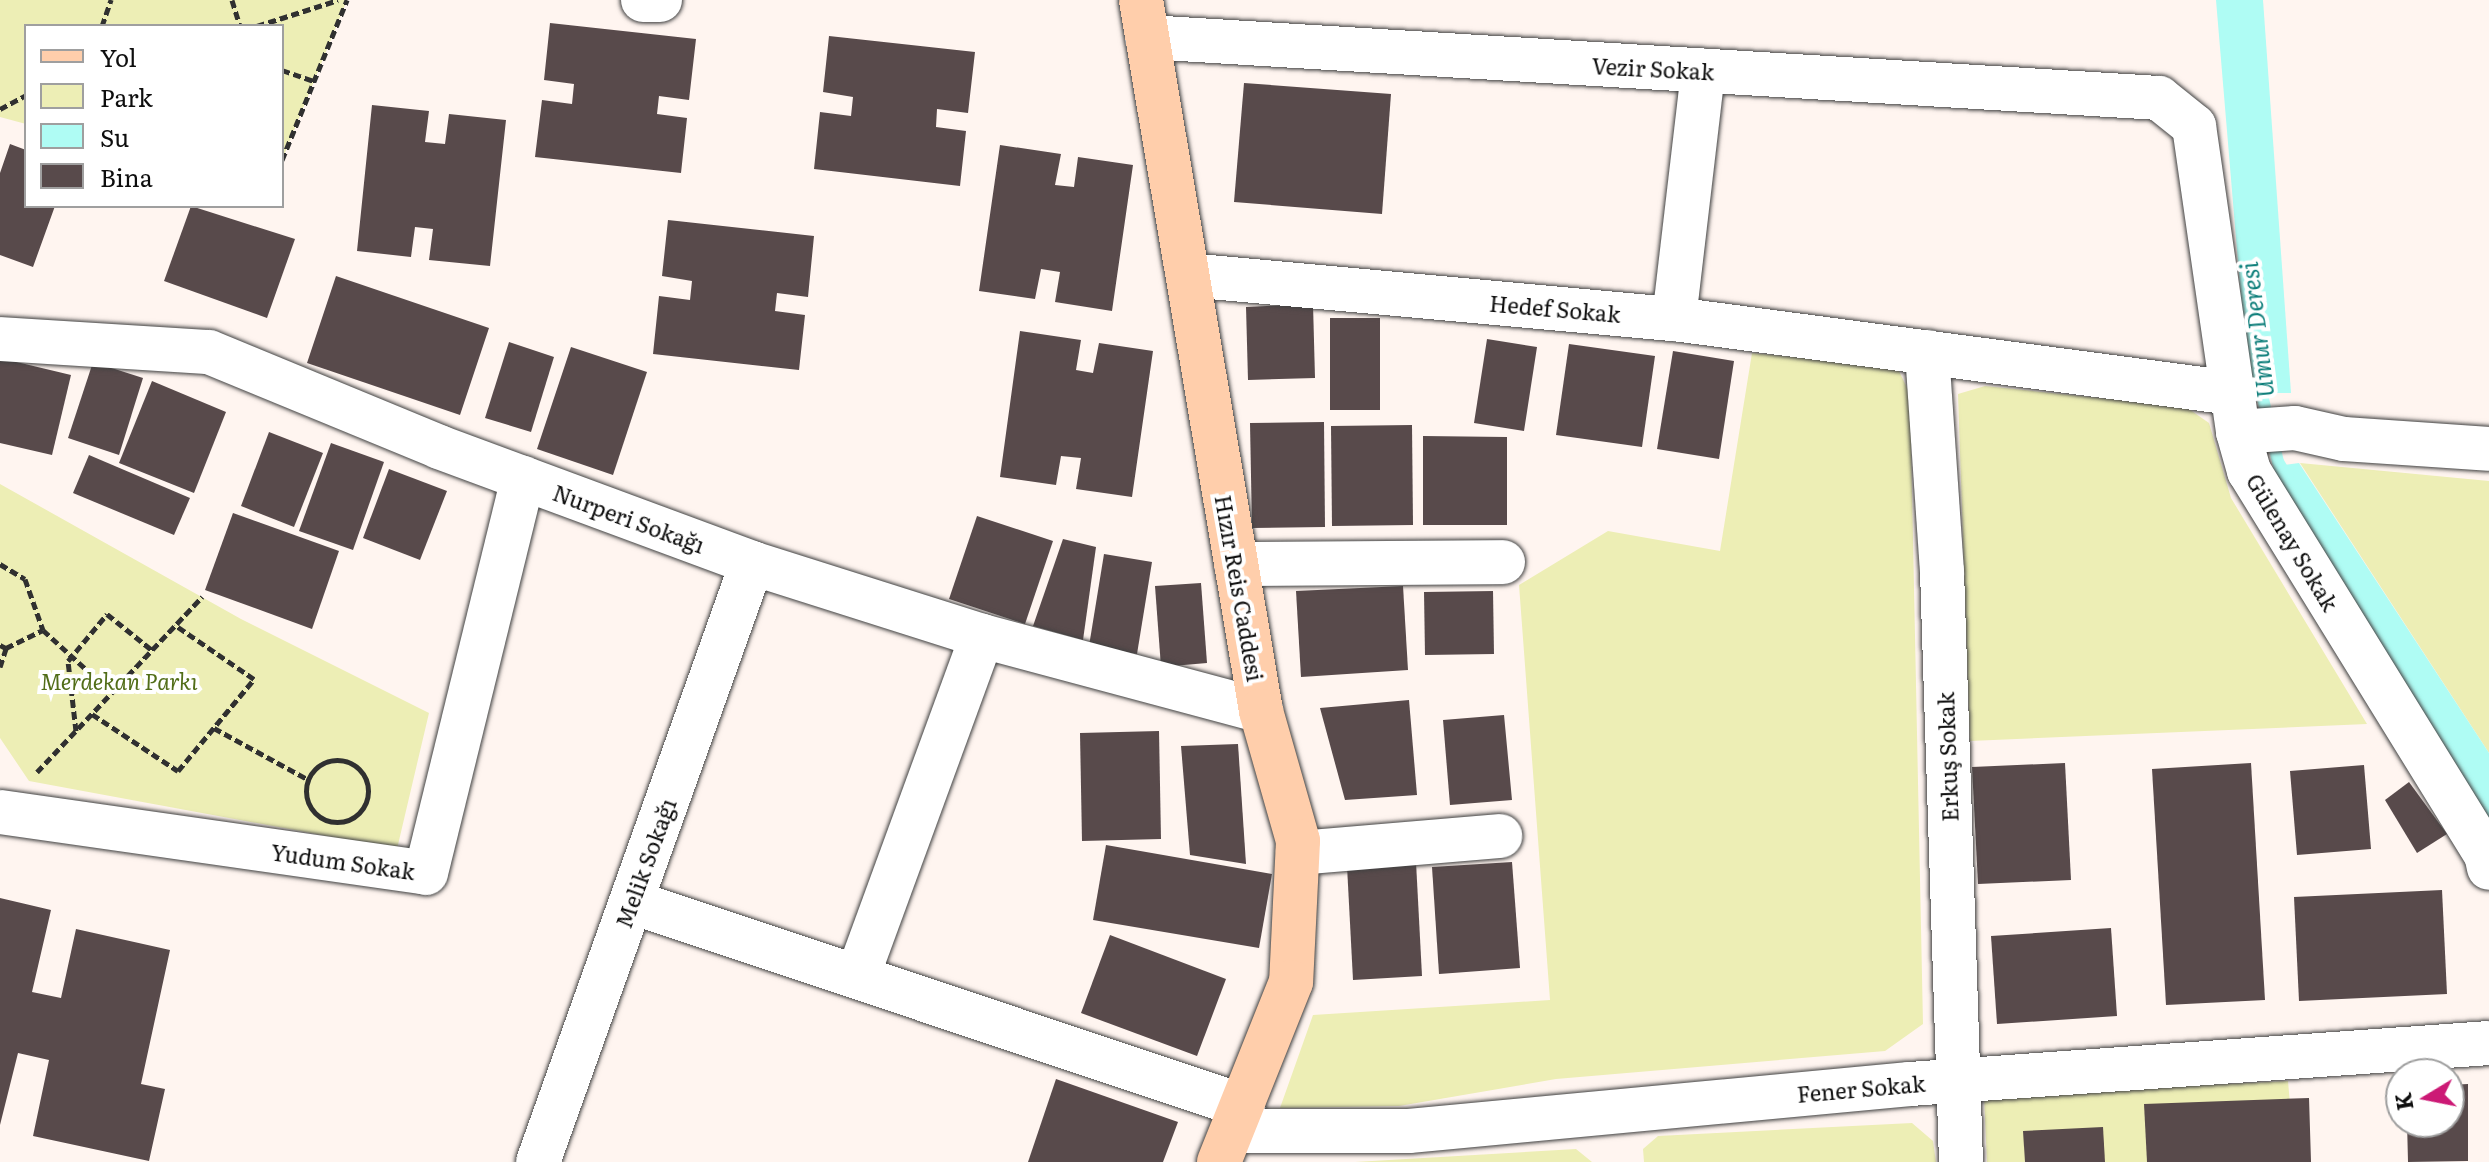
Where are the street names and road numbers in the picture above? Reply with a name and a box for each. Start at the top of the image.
street label: Vezir Sokak [1591,52,1715,84]
street label: Hedef Sokak [1488,289,1622,327]
street label: Gülenay Sokak [2242,469,2344,615]
street label: Nurperi Sokağı [550,478,708,558]
street label: Hızır Reis Caddesi [1211,493,1269,683]
street label: Erkuş Sokak [1932,692,1962,822]
street label: Melik Sokağı [609,795,681,931]
street label: Yudum Sokak [269,838,417,884]
street label: Fener Sokak [1796,1069,1926,1107]

